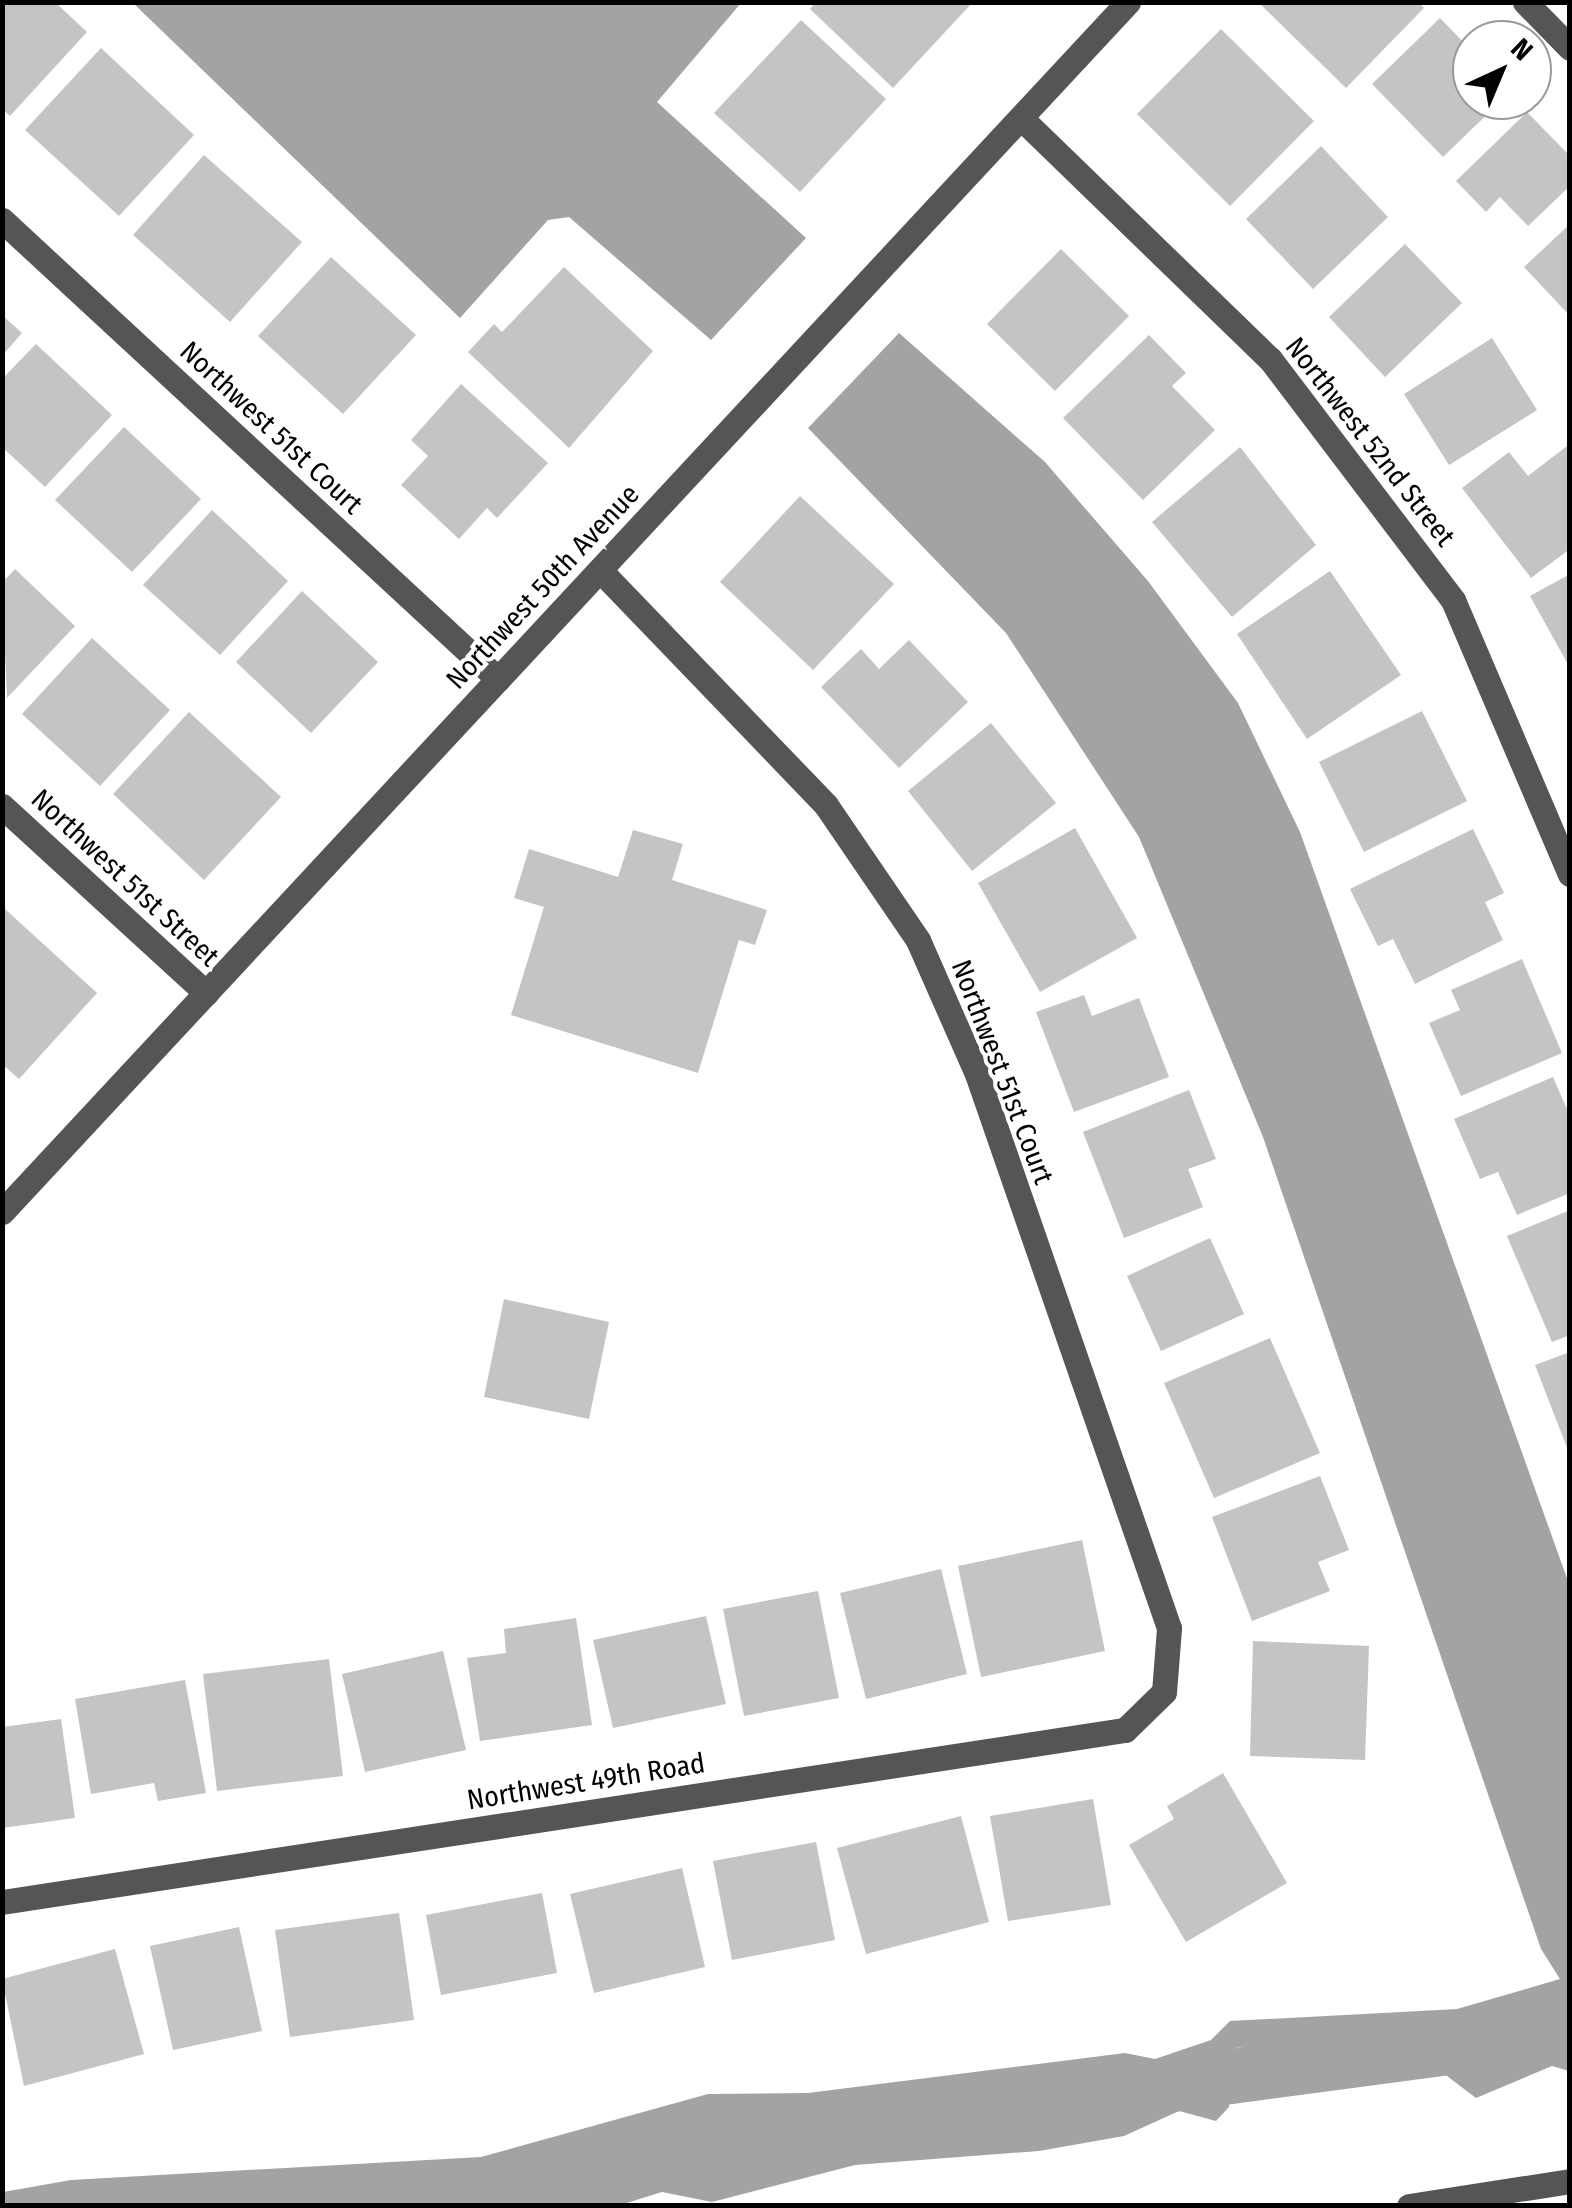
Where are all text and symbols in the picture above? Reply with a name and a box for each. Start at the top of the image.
north arrow [1452,20,1552,120]
text: N [1504,32,1539,67]
street label: Northwest 52nd Street [1278,331,1462,553]
street label: Northwest 51st Court [173,335,369,521]
street label: Northwest 50th Avenue [440,478,646,696]
street label: Northwest 51st Street [24,782,226,974]
street label: Northwest 51st Court [944,955,1060,1189]
street label: Northwest 49th Road [465,1747,707,1817]

